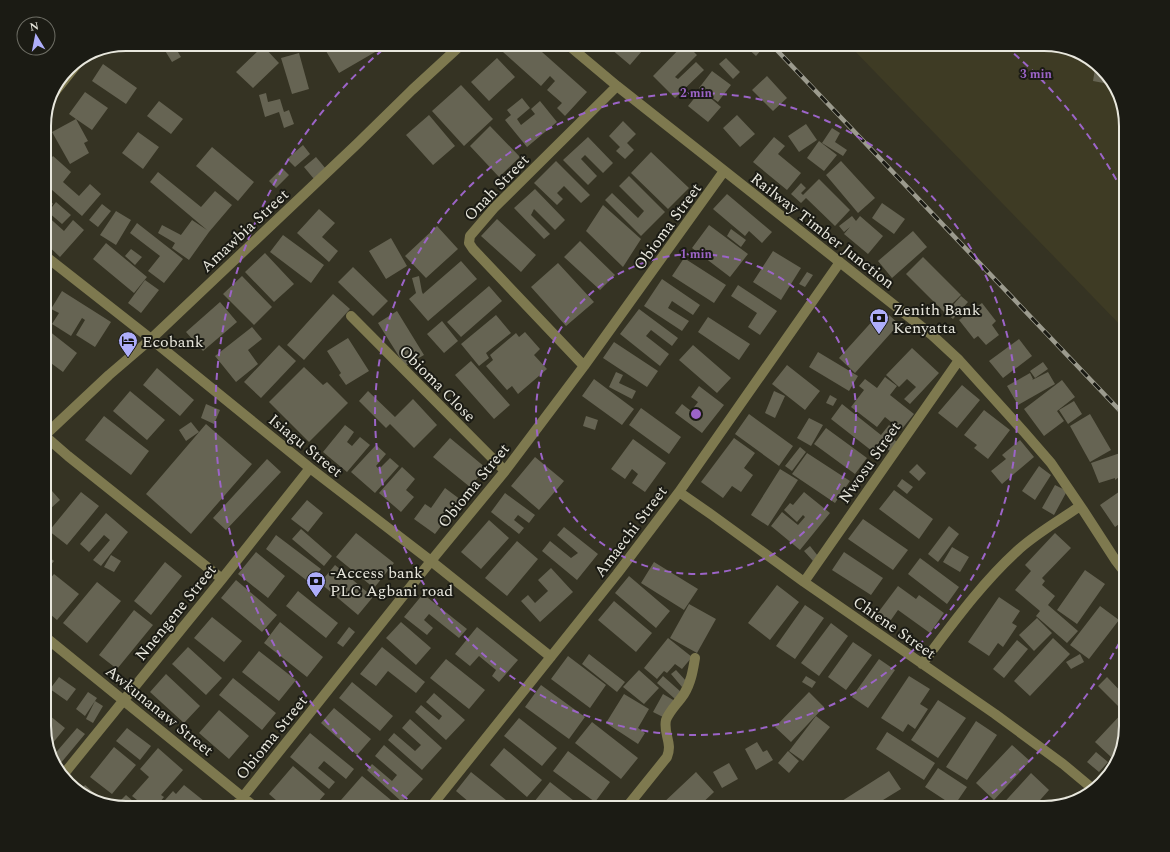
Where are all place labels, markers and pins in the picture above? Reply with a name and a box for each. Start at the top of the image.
place label: Zenith Bank Kenyatta [893,298,981,340]
bank icon: Zenith Bank Kenyatta [868,307,890,335]
hotel icon: Ecobank [117,330,139,358]
place label: Ecobank [142,330,204,354]
centre of rings [689,407,703,421]
place label: -Access bank PLC Agbani road [330,561,453,603]
bank icon: -Access bank PLC Agbani road [305,570,327,598]

